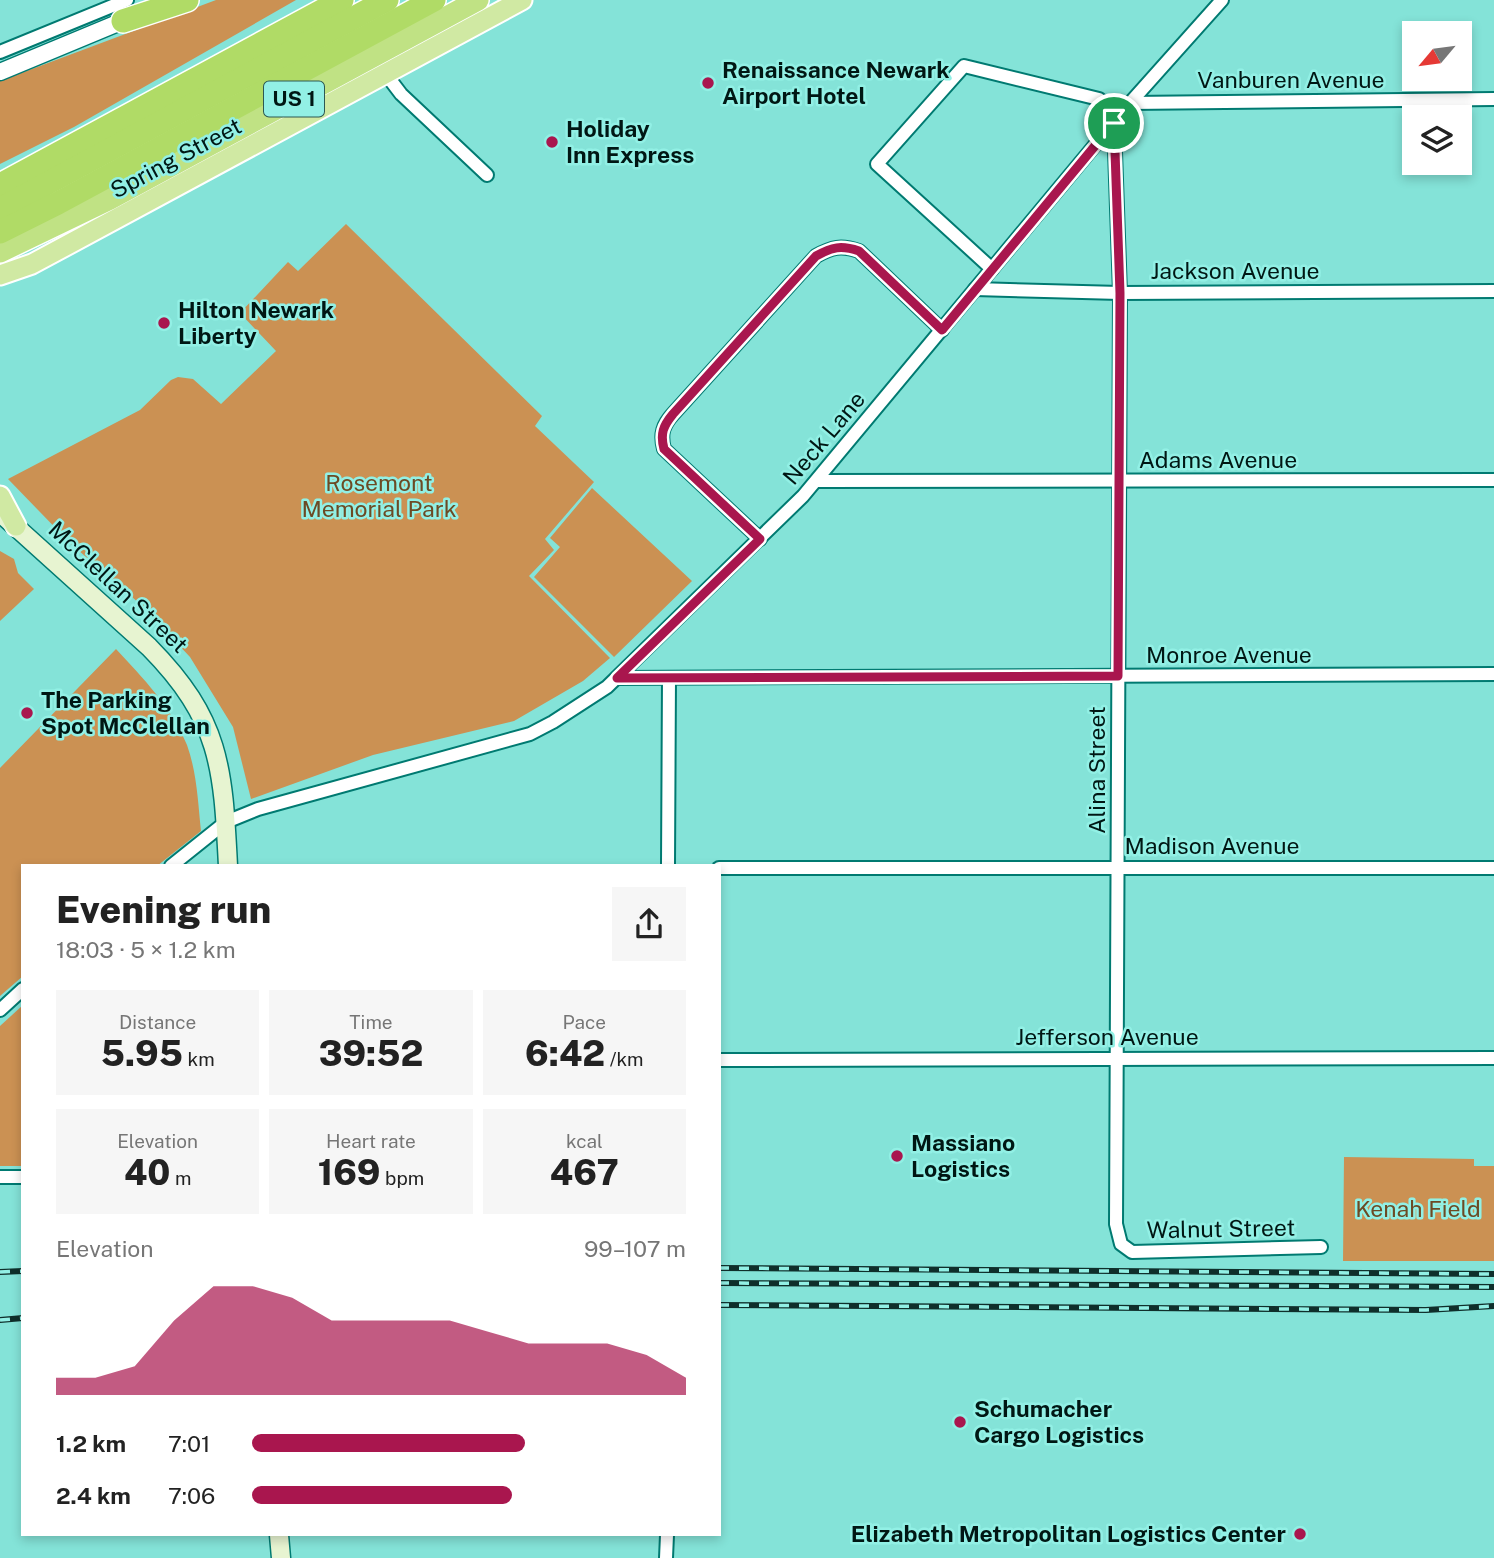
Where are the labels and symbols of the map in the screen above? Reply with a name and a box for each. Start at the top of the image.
north arrow [1402,21,1472,91]
place label: Renaissance Newark Airport Hotel [722,56,950,109]
street label: Vanburen Avenue [1197,66,1385,93]
marker: Renaissance Newark Airport Hotel [700,75,716,91]
road number: US 1 [264,82,324,116]
pin [1084,93,1144,153]
street label: Spring Street [106,112,246,203]
place label: Holiday Inn Express [566,115,694,168]
marker: Holiday Inn Express [544,134,560,150]
street label: Jackson Avenue [1150,257,1320,284]
place label: Hilton Newark Liberty [178,296,334,349]
marker: Hilton Newark Liberty [156,315,172,331]
street label: Neck Lane [777,386,870,490]
street label: Adams Avenue [1139,446,1297,473]
park label: Rosemont Memorial Park [301,469,457,522]
street label: McClellan Street [43,515,193,658]
street label: Monroe Avenue [1146,641,1312,668]
place label: The Parking Spot McClellan [41,686,210,739]
marker: The Parking Spot McClellan [19,705,35,721]
street label: Alina Street [1083,706,1110,834]
street label: Madison Avenue [1124,832,1300,859]
street label: Jefferson Avenue [1015,1023,1199,1050]
place label: Massiano Logistics [911,1129,1015,1182]
marker: Massiano Logistics [889,1148,905,1164]
park label: Kenah Field [1355,1195,1481,1222]
street label: Walnut Street [1146,1214,1296,1243]
place label: Schumacher Cargo Logistics [974,1395,1144,1448]
marker: Schumacher Cargo Logistics [952,1414,968,1430]
place label: Elizabeth Metropolitan Logistics Center [851,1520,1286,1547]
marker: Elizabeth Metropolitan Logistics Center [1292,1526,1308,1542]

